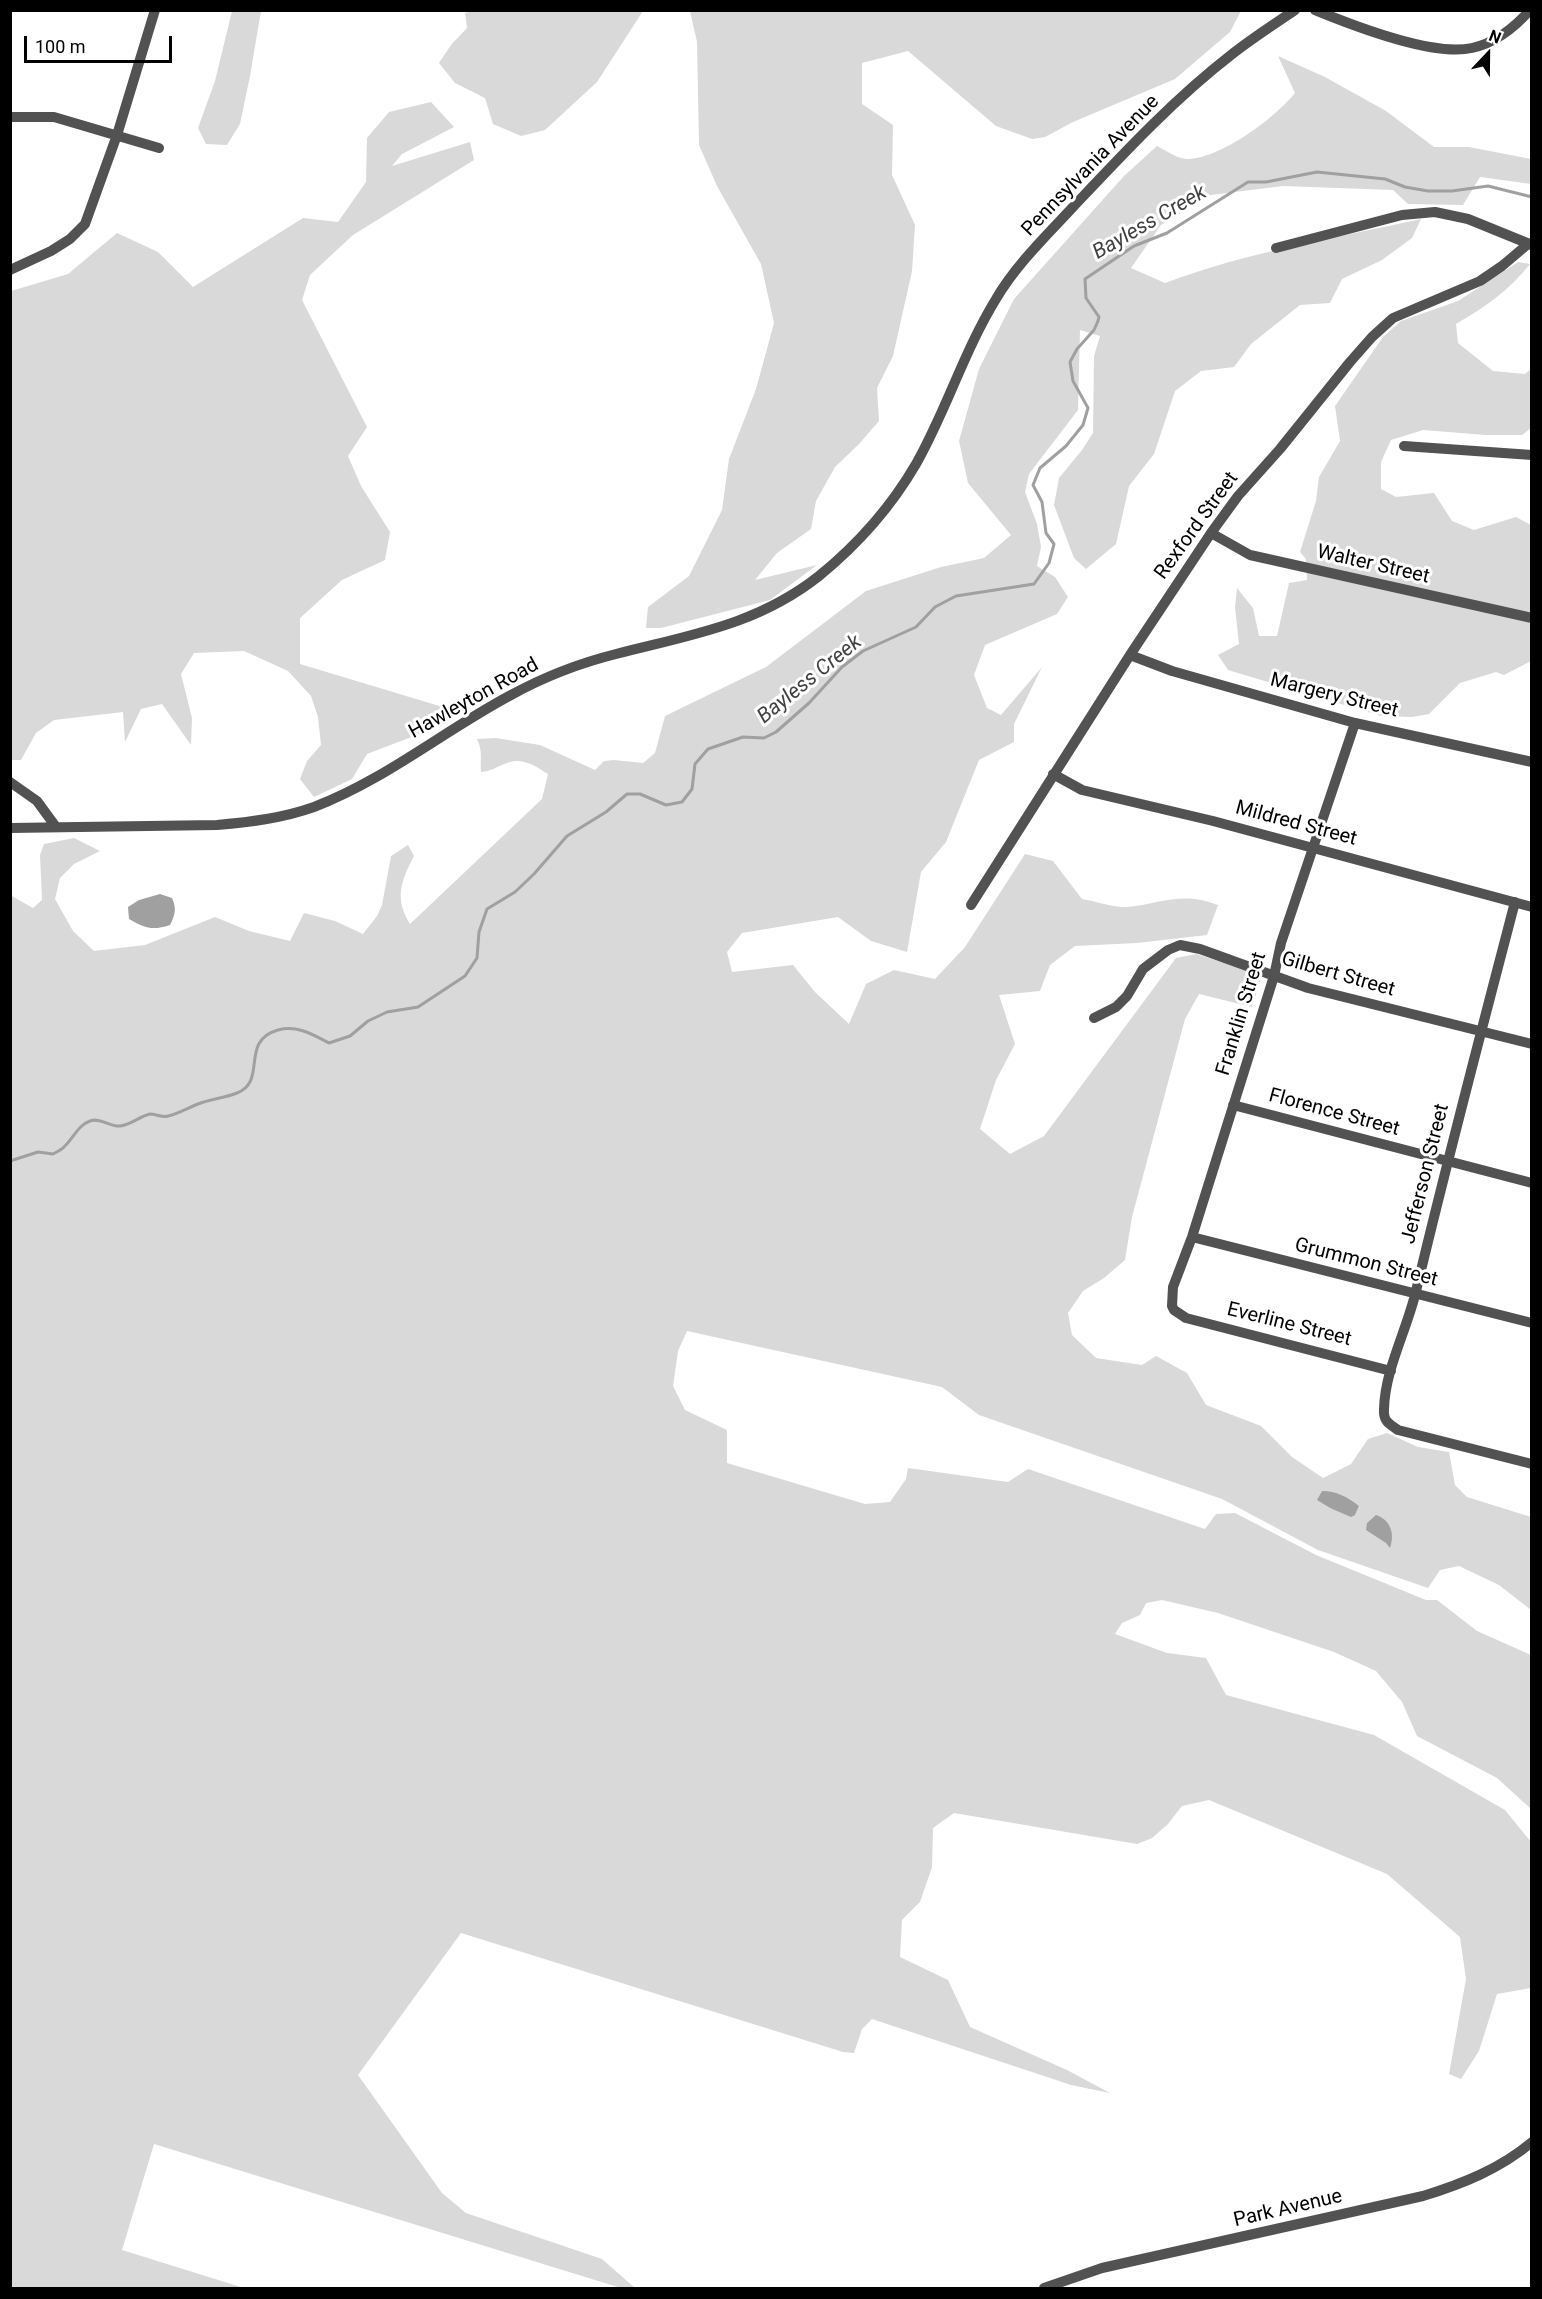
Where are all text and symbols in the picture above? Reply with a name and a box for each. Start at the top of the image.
scale bar [27,24,176,62]
north arrow [1458,24,1518,84]
text: N [1486,26,1504,48]
text: 100 m [35,36,86,57]
street label: Pennsylvania Avenue [1017,90,1165,242]
water label: Bayless Creek [1089,180,1211,266]
street label: Rexford Street [1150,468,1244,584]
street label: Walter Street [1314,540,1432,590]
water label: Bayless Creek [753,630,867,730]
street label: Hawleyton Road [405,653,543,745]
street label: Margery Street [1268,669,1400,723]
street label: Mildred Street [1233,796,1359,852]
street label: Gilbert Street [1279,947,1397,1003]
street label: Franklin Street [1212,949,1272,1079]
street label: Florence Street [1266,1084,1402,1142]
street label: Jefferson Street [1397,1102,1455,1246]
street label: Grummon Street [1292,1234,1440,1292]
street label: Everline Street [1224,1298,1354,1352]
street label: Park Avenue [1231,2185,1345,2233]

